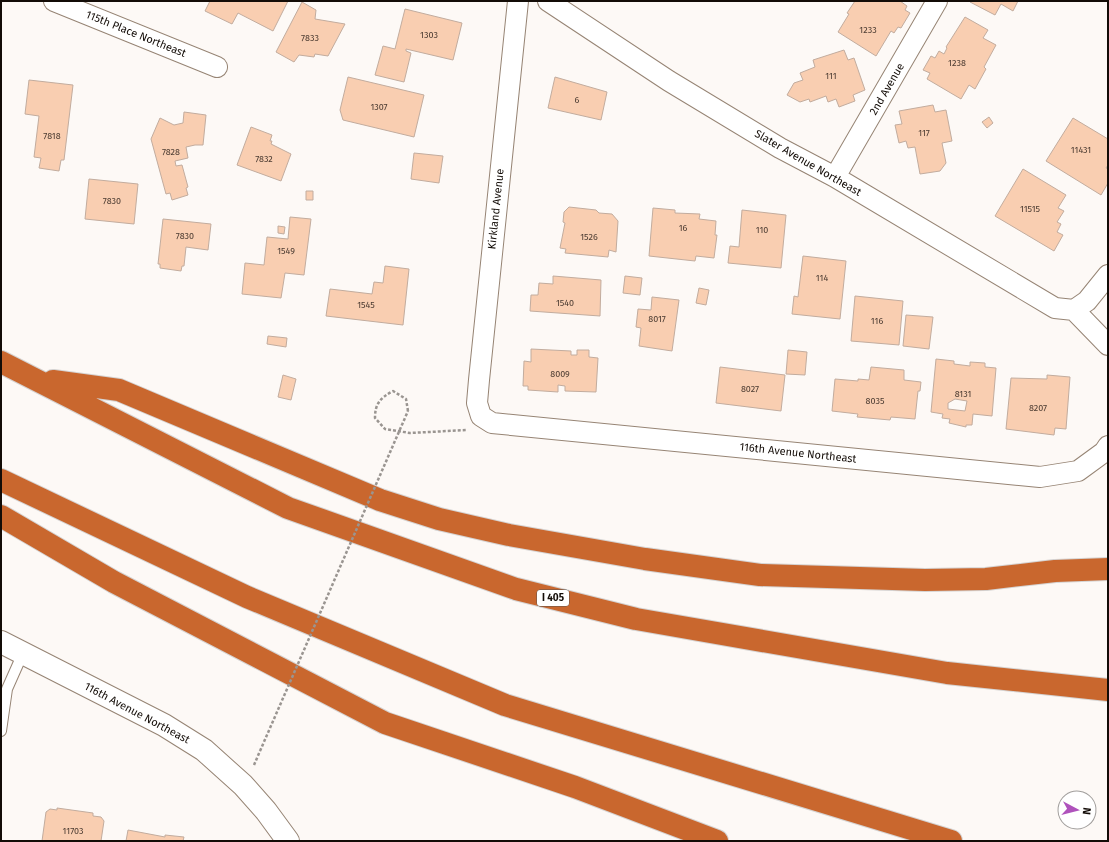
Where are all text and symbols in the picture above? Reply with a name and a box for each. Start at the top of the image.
street label: 115th Place Northeast [84,8,188,60]
house number: 1233 [859,25,877,35]
house number: 1303 [420,30,438,40]
house number: 7833 [301,33,319,43]
house number: 1238 [948,58,966,68]
street label: 2nd Avenue [867,61,907,117]
house number: 111 [825,71,837,81]
house number: 6 [575,95,580,105]
house number: 1307 [370,102,388,112]
street label: Slater Avenue Northeast [752,127,864,199]
house number: 117 [918,128,930,138]
house number: 7818 [43,131,61,141]
house number: 11431 [1071,145,1091,155]
house number: 7828 [162,147,180,157]
house number: 7832 [255,154,273,164]
street label: Kirkland Avenue [485,168,507,250]
house number: 7830 [103,196,121,206]
house number: 11515 [1020,204,1041,214]
house number: 16 [679,223,688,233]
house number: 110 [756,225,768,235]
house number: 7830 [176,231,194,241]
house number: 1526 [580,232,598,242]
house number: 1549 [277,246,295,256]
house number: 114 [816,273,828,283]
house number: 1540 [556,298,574,308]
house number: 1545 [357,300,375,310]
house number: 8017 [648,314,666,324]
house number: 116 [871,316,883,326]
house number: 8009 [550,369,570,379]
house number: 8027 [741,384,759,394]
house number: 8131 [955,389,971,399]
house number: 8035 [866,396,885,406]
house number: 8207 [1029,403,1047,413]
street label: 116th Avenue Northeast [739,440,857,466]
road number: I 405 [537,590,569,606]
street label: 116th Avenue Northeast [82,680,192,746]
north arrow [1057,790,1097,830]
text: N [1080,807,1093,816]
house number: 11703 [63,826,83,836]

